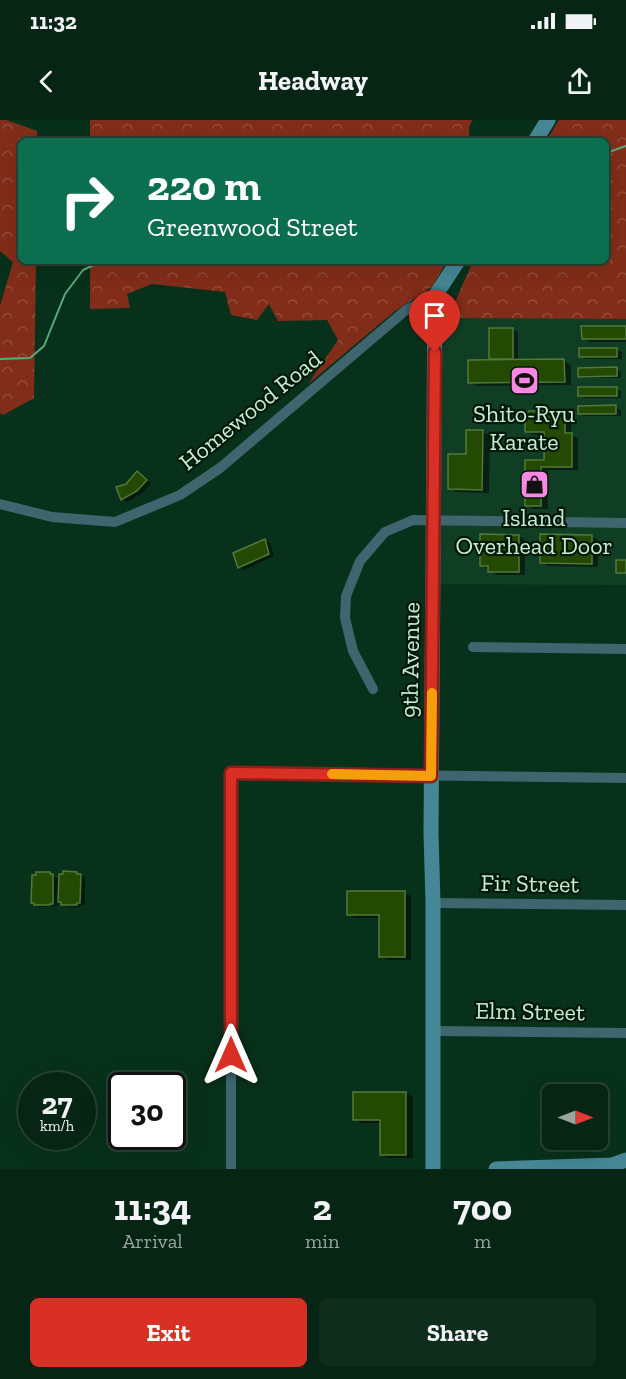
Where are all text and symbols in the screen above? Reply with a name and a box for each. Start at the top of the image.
text: 11:32 [30,8,77,35]
icon: back [30,65,63,98]
text: Headway [258,65,368,97]
icon: share [563,65,596,98]
text: 220 m [147,160,261,211]
icon: right [48,162,126,240]
text: Greenwood Street [147,211,358,243]
pin [409,290,460,352]
icon: arrive [418,299,451,332]
street label: Homewood Road [173,344,327,476]
sports icon: Shito-Ryu Karate [508,364,540,396]
place label: Shito-Ryu Karate [473,399,576,456]
shop icon: Island Overhead Door [518,468,550,500]
place label: Island Overhead Door [455,503,613,560]
street label: 9th Avenue [394,602,426,718]
street label: Fir Street [481,868,580,898]
street label: Elm Street [475,996,585,1026]
position arrow [199,1023,263,1087]
speed limit sign: 30 [108,1072,186,1150]
north arrow [542,1084,608,1150]
map controls [542,1084,608,1150]
text: 27 [42,1086,72,1122]
text: km/h [40,1117,74,1135]
text: 11:34 [114,1186,191,1229]
text: 2 [313,1186,332,1229]
text: 700 [453,1186,512,1229]
text: Arrival [122,1229,183,1253]
text: min [305,1229,339,1253]
text: m [474,1229,491,1253]
button: Exit [30,1298,307,1367]
button: Share [319,1298,596,1367]

